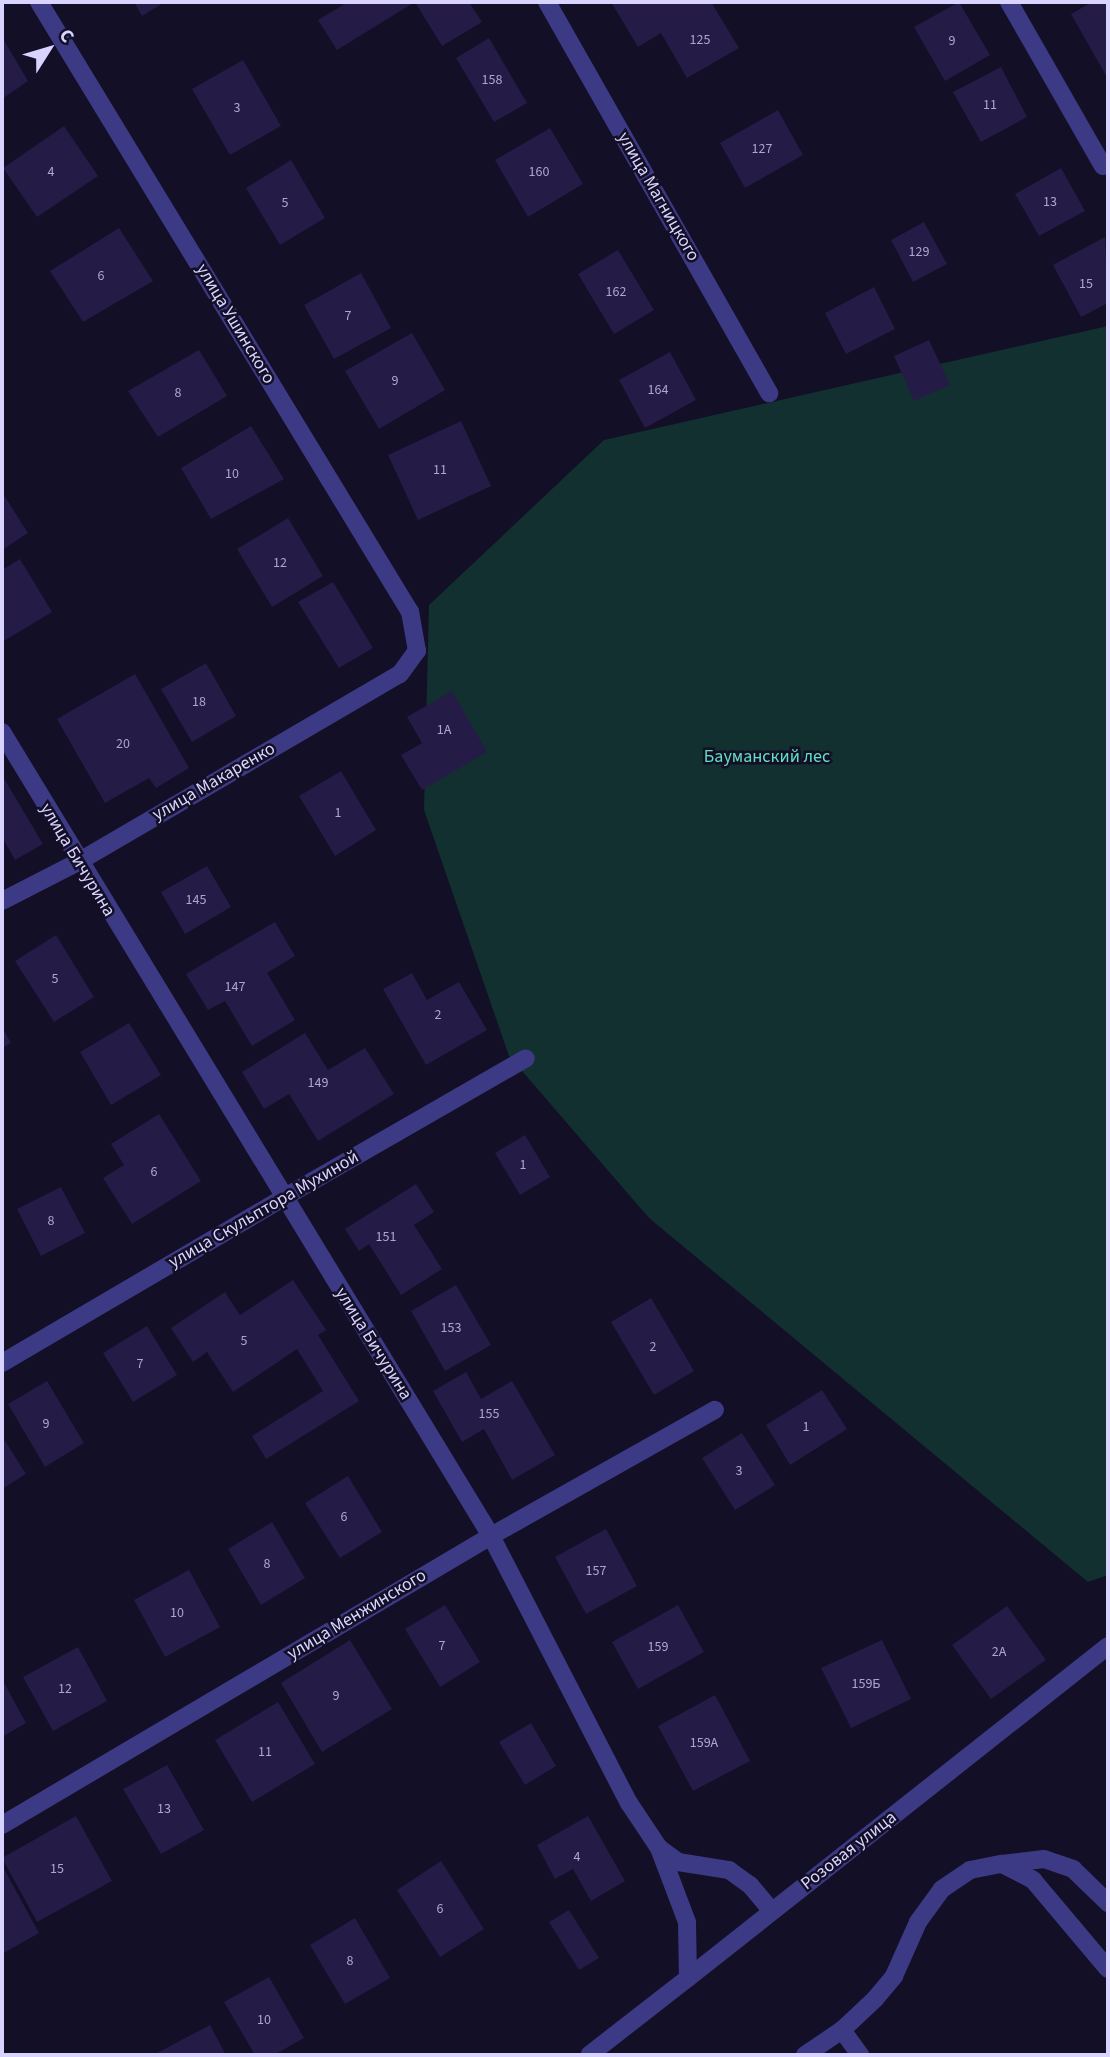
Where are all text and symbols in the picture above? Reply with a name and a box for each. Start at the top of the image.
north arrow [14,14,84,84]
text: С [52,24,80,49]
house number: 125 [690,32,710,48]
house number: 9 [949,33,955,49]
house number: 158 [482,72,502,88]
house number: 11 [983,97,997,113]
house number: 3 [234,100,240,116]
street label: улица Магницкого [612,129,704,265]
house number: 127 [752,141,772,157]
house number: 4 [48,164,54,180]
house number: 160 [529,164,549,180]
house number: 13 [1043,194,1057,210]
house number: 5 [282,195,288,211]
house number: 129 [909,244,929,260]
street label: улица Ушинского [191,260,279,388]
house number: 6 [98,268,104,284]
house number: 15 [1079,276,1093,292]
house number: 162 [606,284,626,300]
house number: 7 [345,308,351,324]
house number: 9 [392,373,398,389]
house number: 164 [648,382,668,398]
house number: 8 [175,385,181,401]
house number: 11 [433,462,447,478]
house number: 10 [225,466,239,482]
house number: 12 [273,555,287,571]
house number: 18 [192,694,206,710]
house number: 1А [437,722,451,738]
house number: 20 [116,736,130,752]
street label: улица Макаренко [149,738,279,826]
park label: Бауманский лес [704,746,830,768]
street label: улица Бичурина [35,799,119,921]
house number: 1 [335,805,341,821]
house number: 145 [186,892,206,908]
house number: 5 [52,971,58,987]
house number: 147 [225,979,245,995]
house number: 2 [435,1007,441,1023]
house number: 149 [308,1075,328,1091]
street label: улица Скульптора Мухиной [165,1147,363,1273]
house number: 1 [520,1157,526,1173]
house number: 6 [151,1164,157,1180]
house number: 8 [48,1213,54,1229]
house number: 151 [376,1229,396,1245]
street label: улица Бичурина [330,1284,416,1404]
house number: 153 [441,1320,461,1336]
house number: 5 [241,1333,247,1349]
house number: 2 [650,1339,656,1355]
house number: 7 [137,1356,143,1372]
house number: 155 [479,1406,499,1422]
house number: 9 [43,1416,49,1432]
house number: 1 [803,1419,809,1435]
house number: 3 [736,1463,742,1479]
house number: 6 [341,1509,347,1525]
house number: 8 [264,1556,270,1572]
house number: 157 [586,1563,606,1579]
street label: улица Менжинского [283,1565,431,1665]
house number: 10 [170,1605,184,1621]
house number: 7 [439,1638,445,1654]
house number: 159 [648,1639,668,1655]
house number: 2А [992,1644,1006,1660]
house number: 159Б [852,1676,880,1692]
house number: 12 [58,1681,72,1697]
house number: 9 [333,1688,339,1704]
house number: 159А [690,1735,718,1751]
house number: 11 [258,1744,272,1760]
house number: 13 [157,1801,171,1817]
street label: Розовая улица [797,1807,901,1895]
house number: 4 [574,1849,580,1865]
house number: 15 [50,1861,64,1877]
house number: 6 [437,1901,443,1917]
house number: 8 [347,1953,353,1969]
house number: 10 [257,2012,271,2028]

